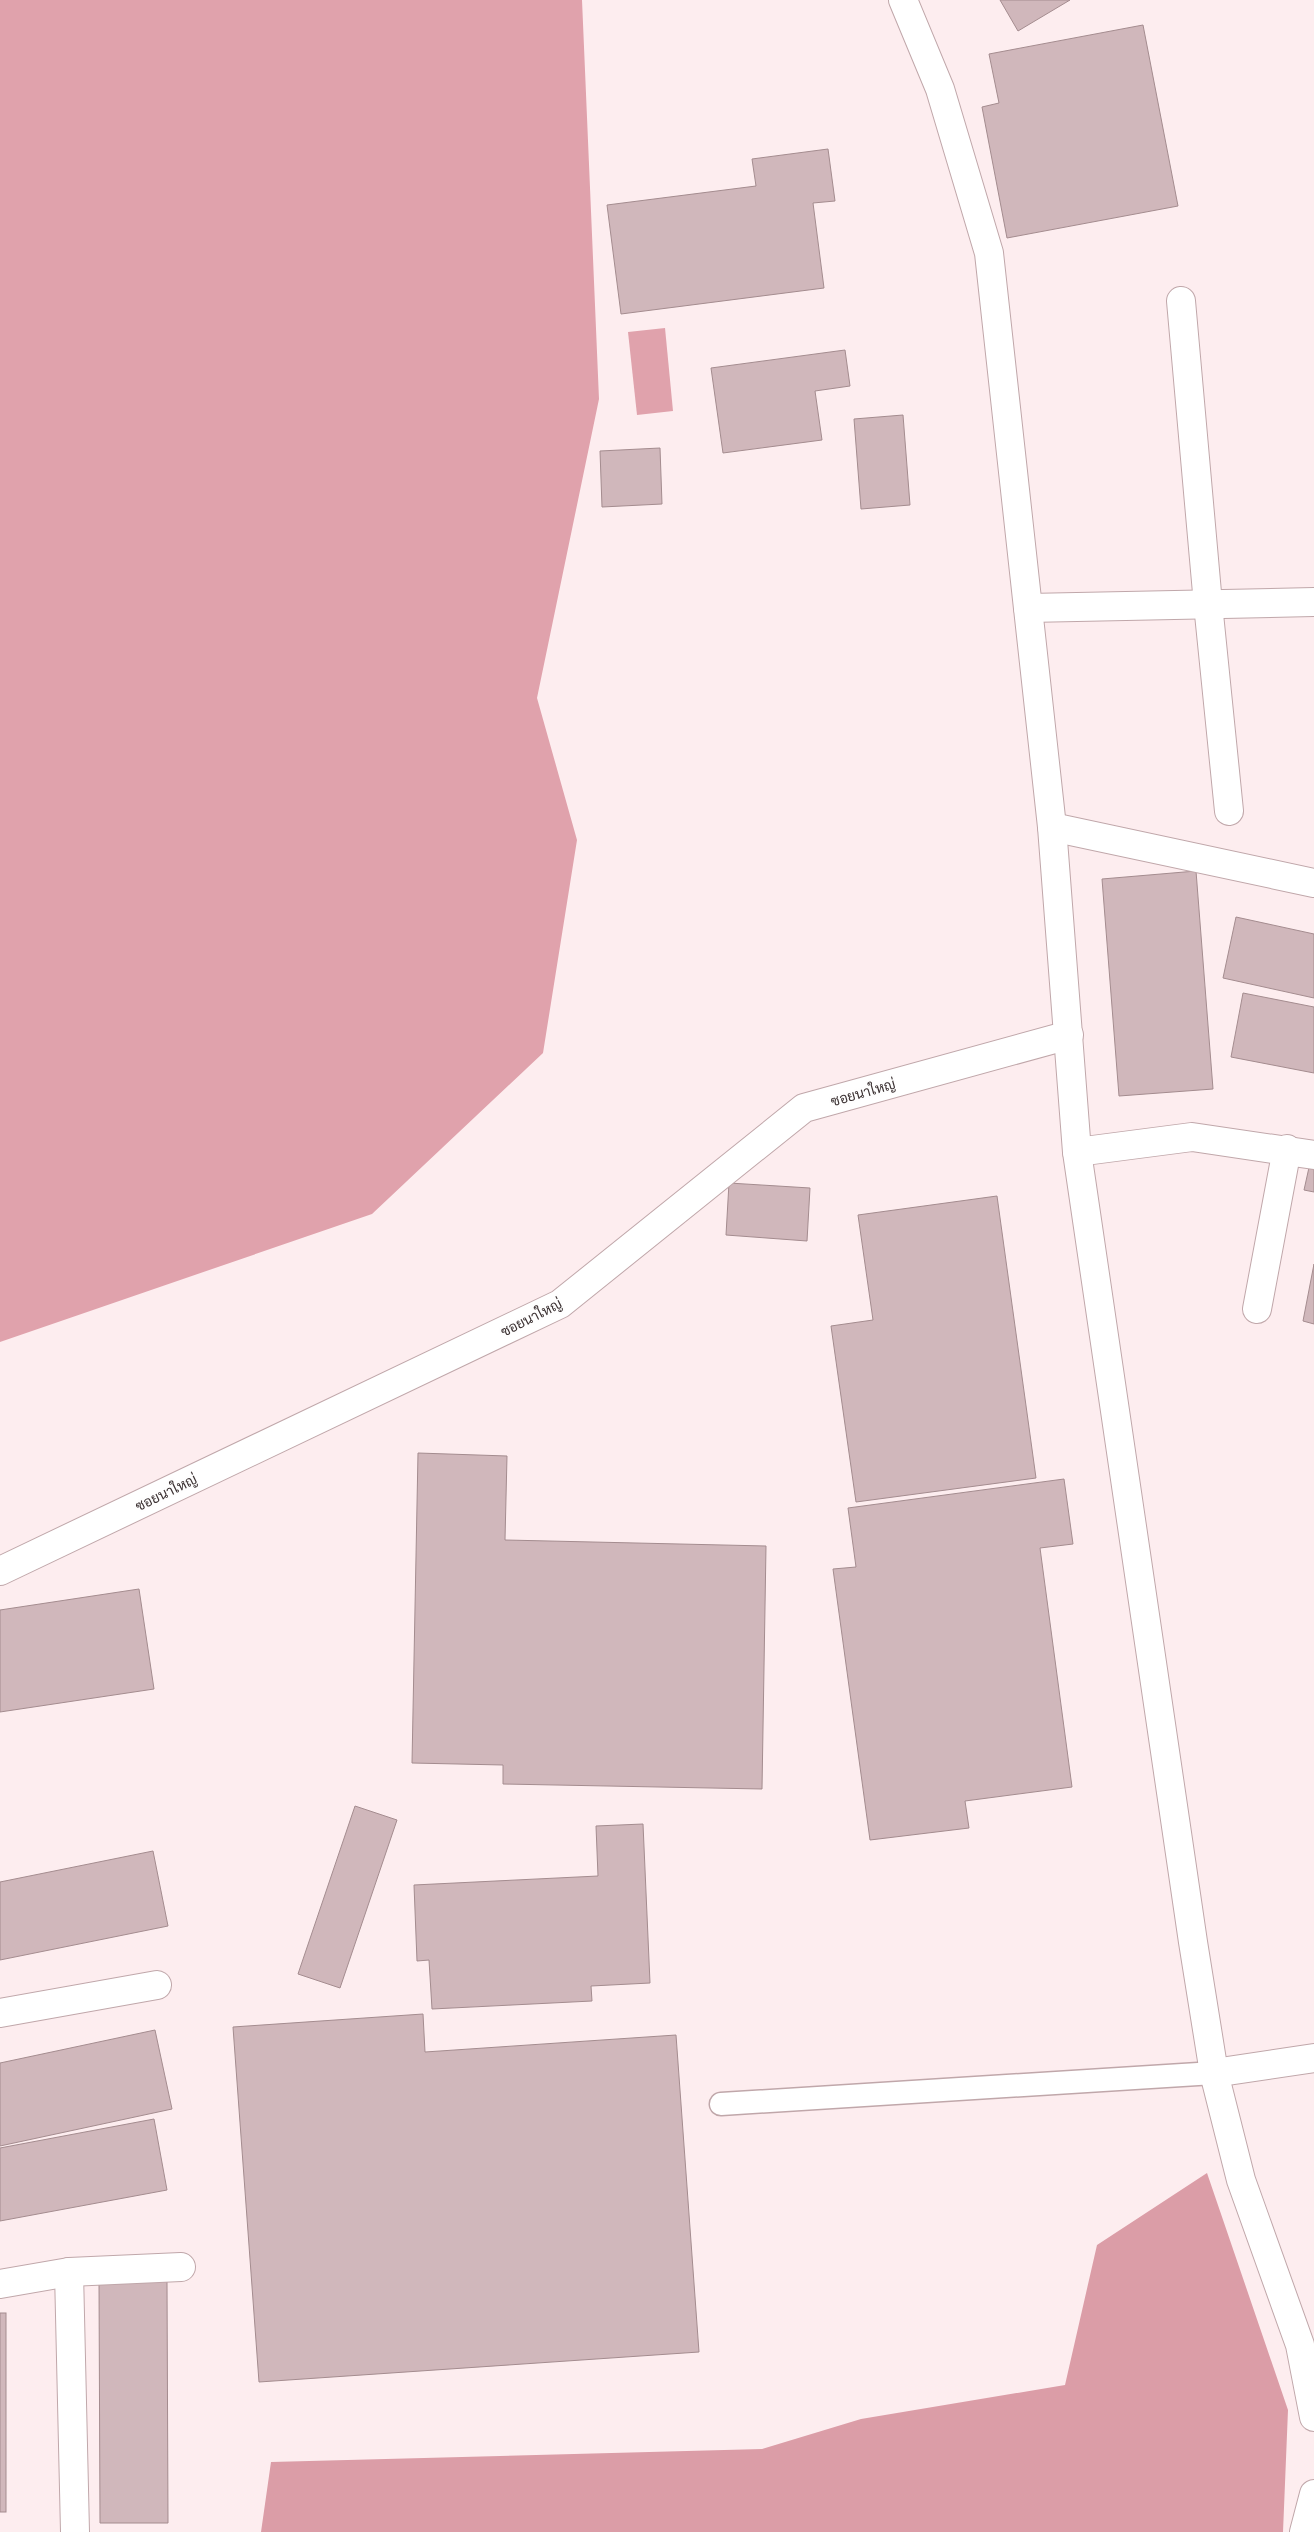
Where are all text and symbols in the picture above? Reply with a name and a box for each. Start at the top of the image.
street label: ซอยนาใหญ่ [829,1075,898,1110]
street label: ซอยนาใหญ่ [498,1294,565,1341]
street label: ซอยนาใหญ่ [132,1470,200,1515]

